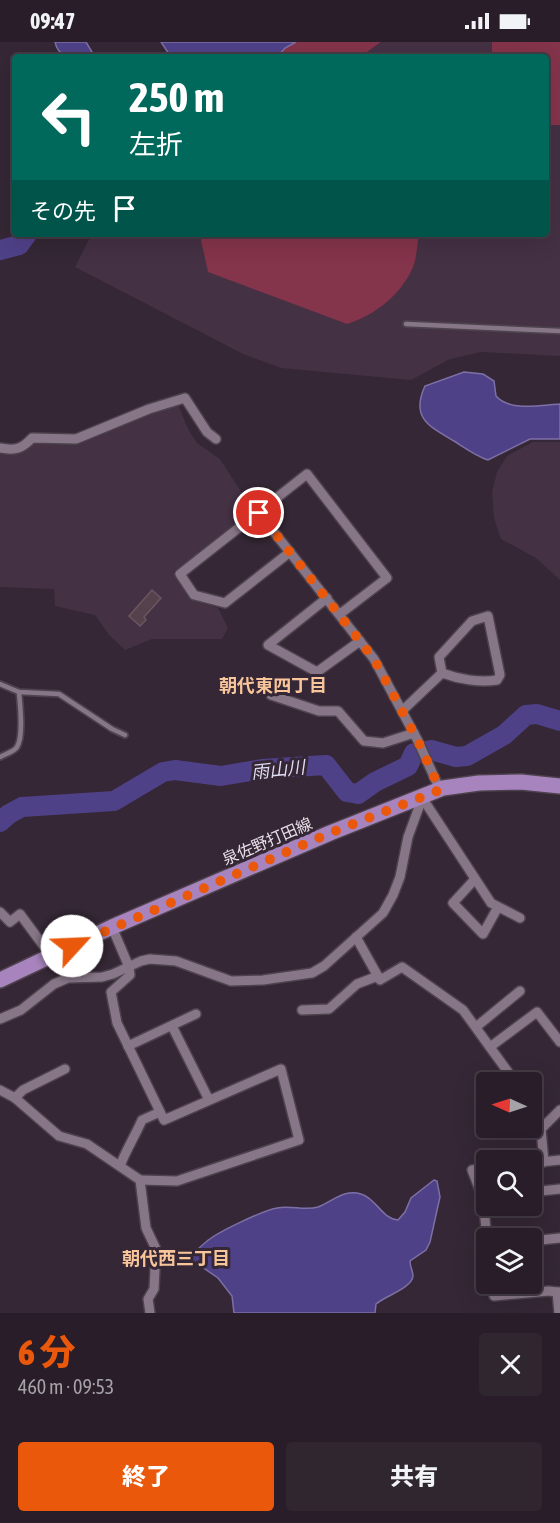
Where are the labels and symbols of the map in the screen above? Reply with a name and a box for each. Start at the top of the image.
pin [233,487,284,538]
district label: 朝代東四丁目 [219,675,327,696]
water label: 雨山川 [250,756,308,783]
street label: 泉佐野打田線 [219,814,315,868]
position arrow [40,914,104,978]
north arrow [476,1072,542,1138]
district label: 朝代西三丁目 [122,1248,230,1269]

